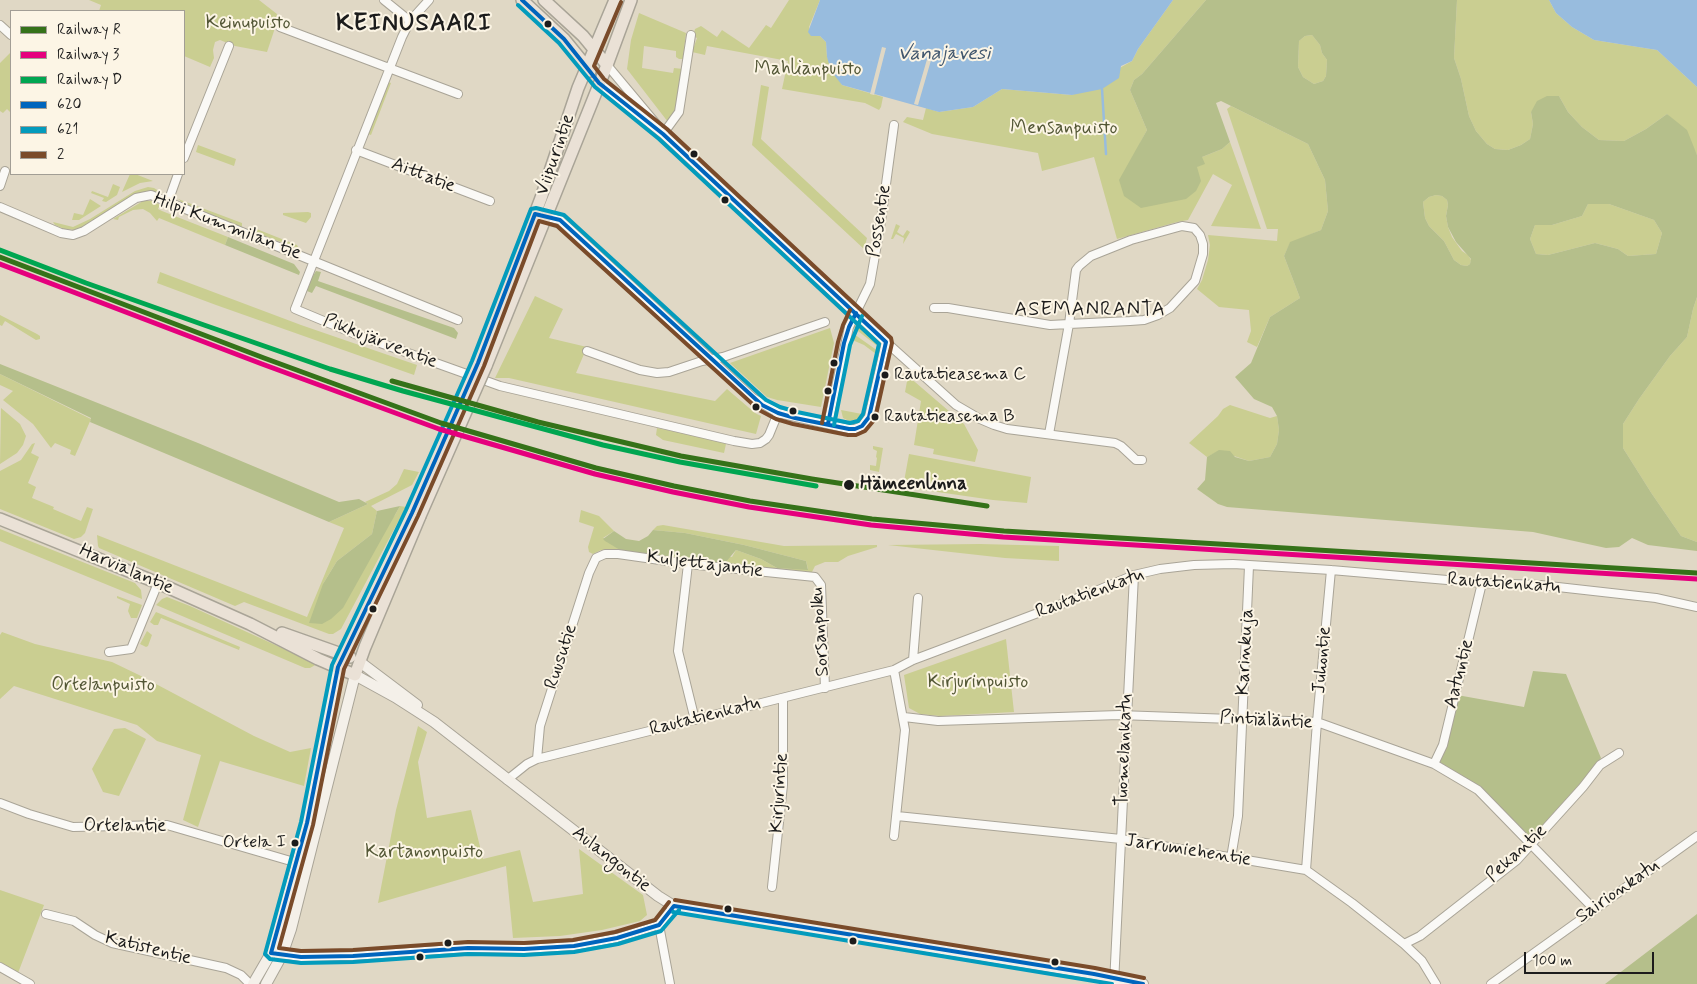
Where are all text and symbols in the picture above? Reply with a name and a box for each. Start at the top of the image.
legend [10,10,185,175]
district label: KEINUSAARI [338,11,490,39]
park label: Keinupuisto [205,13,291,35]
unlabelled marker [543,19,553,29]
text: Railway R [57,20,121,40]
water label: Vanajavesi [898,43,990,67]
text: Railway 3 [57,45,119,65]
park label: Mahlianpuisto [754,59,862,81]
text: Railway D [57,70,122,90]
text: 620 [57,95,82,115]
street label: Viipurintie [531,111,581,199]
park label: Mensanpuisto [1010,118,1118,140]
text: 621 [57,120,78,140]
text: 2 [57,145,64,165]
unlabelled marker [689,149,699,159]
street label: Aittatie [388,153,458,199]
street label: Possentie [863,183,897,259]
street label: Hilpi Kummilan tie [150,188,304,266]
unlabelled marker [720,195,730,205]
district label: ASEMANRANTA [1010,299,1170,323]
street label: Pikkujärventie [320,310,440,374]
unlabelled marker [829,358,839,368]
place label: Rautatieasema C [894,364,1026,386]
marker: Rautatieasema C [880,370,890,380]
unlabelled marker [823,386,833,396]
unlabelled marker [751,402,761,412]
unlabelled marker [788,406,798,416]
place label: Rautatieasema B [884,406,1015,428]
marker: Rautatieasema B [870,412,880,422]
place label: Hämeenlinna [860,474,967,496]
marker: Hämeenlinna [842,478,856,492]
street label: Harvialantie [75,540,177,600]
street label: Kuljettajantie [646,547,764,583]
street label: Rautatienkatu [1033,564,1147,624]
street label: Rautatienkatu [1447,569,1561,599]
street label: Sorsanpolku [807,587,835,677]
unlabelled marker [368,604,378,614]
street label: Karinkuja [1232,608,1260,696]
street label: Ruusutie [541,621,583,693]
street label: Juhontie [1309,625,1337,695]
street label: Aatuntie [1440,637,1480,711]
park label: Kirjurinpuisto [928,672,1028,694]
park label: Ortelanpuisto [51,675,155,697]
street label: Rautatienkatu [647,692,763,742]
street label: Tuomelankatu [1112,693,1138,807]
street label: Pintiäläntie [1219,707,1313,735]
street label: Kirjurintie [766,752,794,834]
street label: Ortelantie [84,816,166,838]
street label: Pekantie [1482,820,1552,888]
street label: Aulangontie [567,822,655,898]
street label: Jarrumiehentie [1123,830,1253,872]
place label: Ortela I [223,832,286,854]
marker: Ortela I [290,838,300,848]
park label: Kartanonpuisto [365,842,483,864]
street label: Sairionkatu [1572,855,1664,929]
unlabelled marker [723,904,733,914]
street label: Katistentie [102,927,194,971]
unlabelled marker [848,936,858,946]
unlabelled marker [443,938,453,948]
scale bar [1527,942,1657,974]
text: 100 m [1532,951,1572,971]
unlabelled marker [415,952,425,962]
unlabelled marker [1050,957,1060,967]

